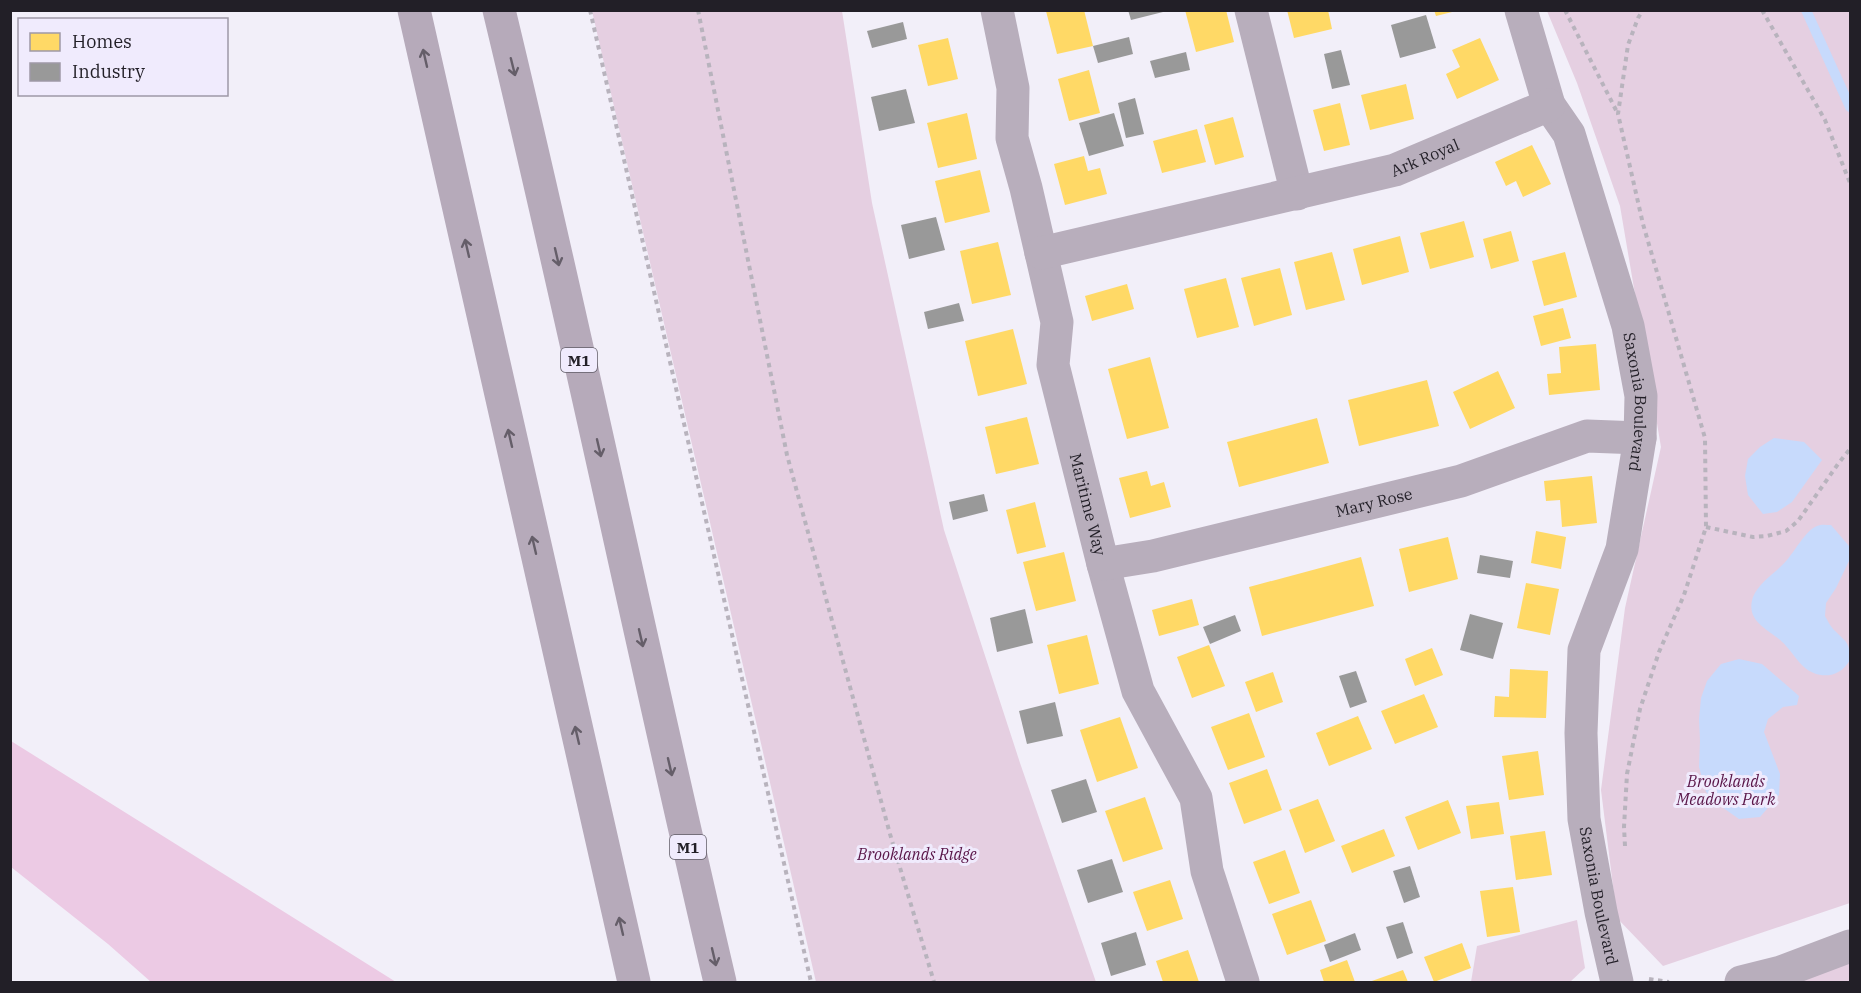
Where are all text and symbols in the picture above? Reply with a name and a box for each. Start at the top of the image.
legend [18,18,228,96]
text: Homes [72,30,132,53]
one-way arrow [418,48,430,67]
one-way arrow [507,58,519,77]
text: Industry [72,60,145,83]
street label: Ark Royal [1388,134,1462,181]
one-way arrow [461,239,473,258]
one-way arrow [551,248,563,267]
street label: Saxonia Boulevard [1619,331,1651,473]
road number: M1 [561,348,597,372]
one-way arrow [504,429,515,448]
one-way arrow [594,437,605,457]
street label: Maritime Way [1066,451,1111,558]
street label: Mary Rose [1333,483,1414,521]
one-way arrow [528,536,540,555]
one-way arrow [636,628,647,647]
one-way arrow [571,726,583,745]
one-way arrow [665,757,676,777]
park label: Brooklands Meadows Park [1676,771,1776,809]
street label: Saxonia Boulevard [1576,825,1623,967]
road number: M1 [670,835,706,859]
park label: Brooklands Ridge [856,844,977,864]
one-way arrow [614,916,626,935]
one-way arrow [709,948,721,967]

